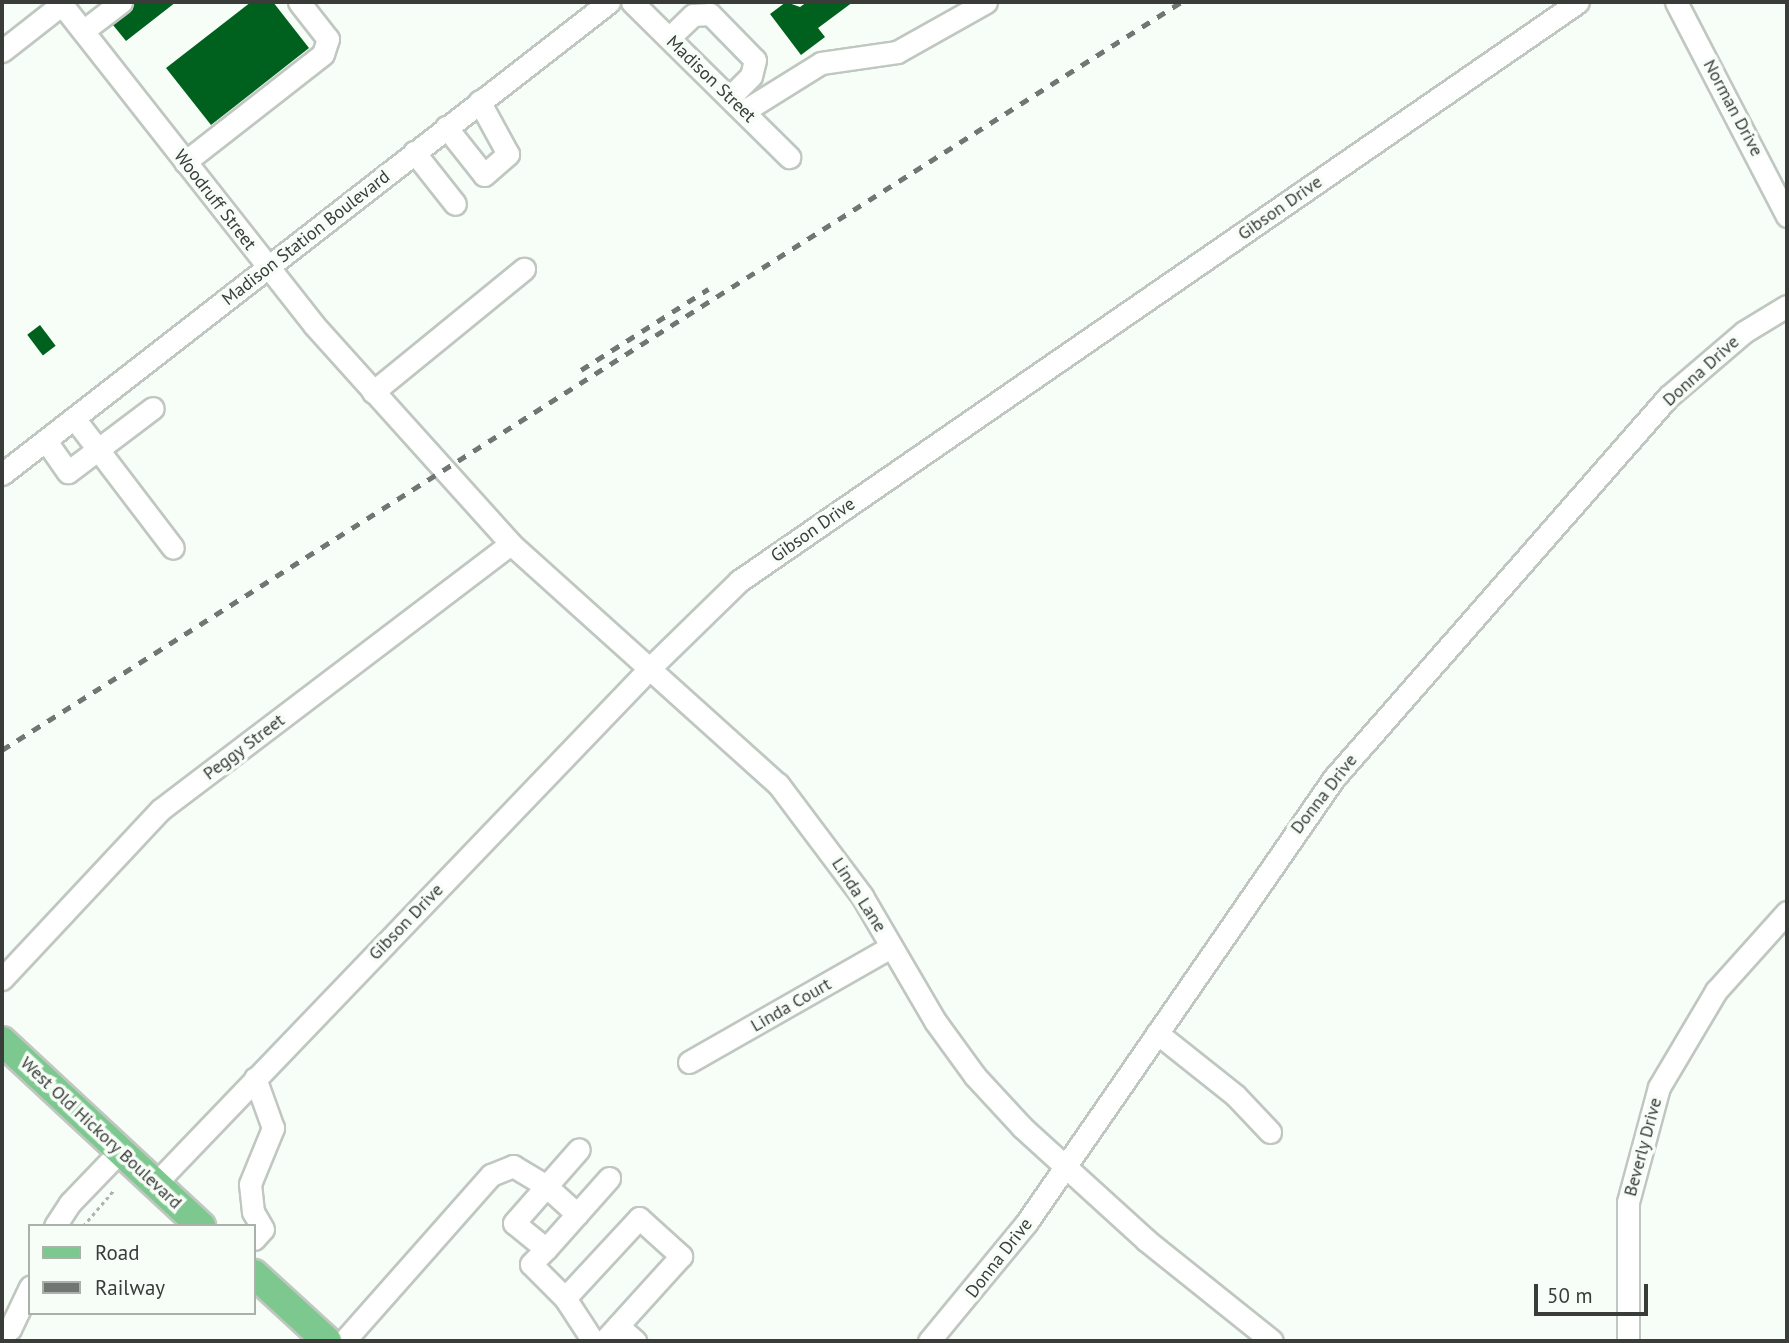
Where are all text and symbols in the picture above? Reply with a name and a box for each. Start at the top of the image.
street label: Madison Street [662,31,760,127]
street label: Norman Drive [1698,56,1768,160]
street label: Woodruff Street [169,146,261,254]
street label: Madison Station Boulevard [218,166,394,310]
street label: Gibson Drive [1234,171,1326,245]
street label: Donna Drive [1658,331,1744,411]
street label: Gibson Drive [767,493,859,567]
street label: Peggy Street [199,709,289,785]
street label: Donna Drive [1286,750,1362,838]
street label: Linda Lane [827,854,891,936]
street label: Gibson Drive [364,879,448,965]
street label: Linda Court [747,973,835,1037]
street label: West Old Hickory Boulevard [16,1052,186,1214]
street label: Beverly Drive [1619,1095,1667,1199]
street label: Donna Drive [961,1214,1037,1302]
legend [28,1224,256,1315]
text: Road [95,1239,139,1266]
scale bar [1537,1270,1651,1314]
text: Railway [95,1274,165,1301]
text: 50 m [1547,1282,1593,1309]

